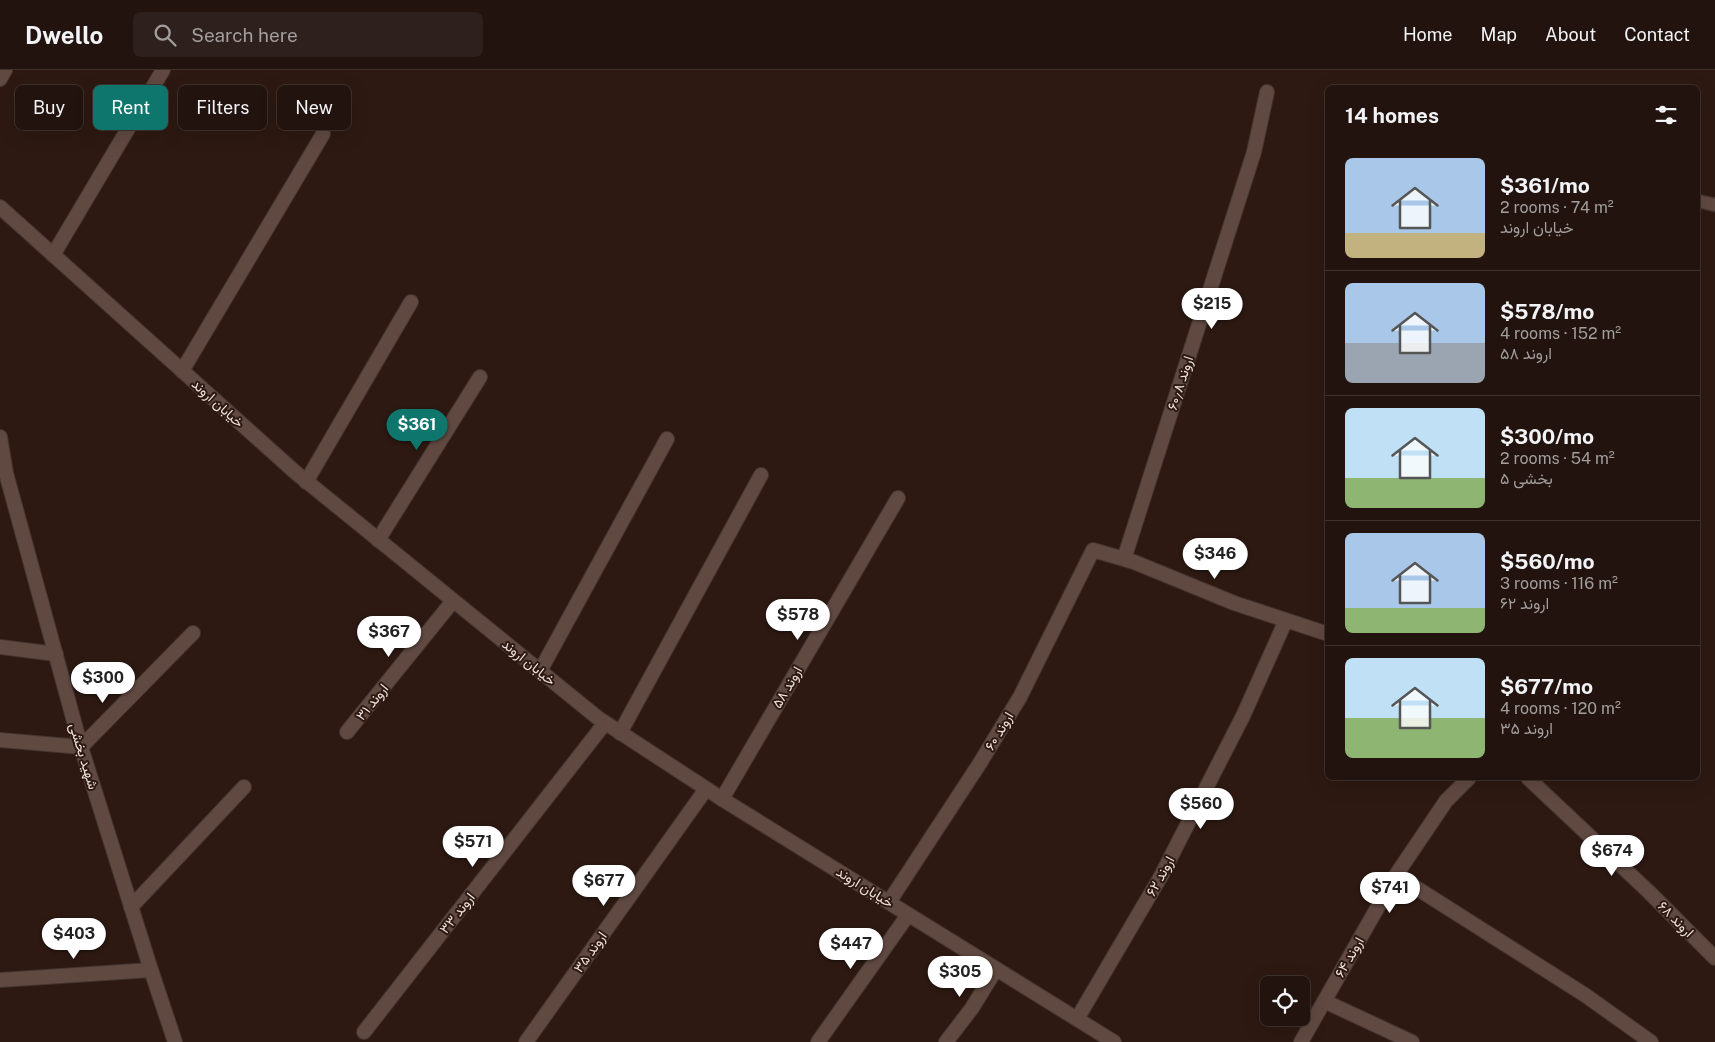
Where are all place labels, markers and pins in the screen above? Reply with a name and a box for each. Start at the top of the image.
pin: $215 [1182,288,1242,330]
pin: $361 [387,408,447,451]
pin: $346 [1185,538,1245,580]
pin: $578 [768,598,828,641]
pin: $367 [359,616,419,658]
pin: $300 [73,662,133,704]
pin: $560 [1171,788,1231,830]
pin: $571 [443,826,503,868]
pin: $674 [1582,834,1642,877]
pin: $677 [574,864,634,907]
pin: $741 [1360,872,1420,914]
pin: $403 [44,918,104,960]
pin: $447 [821,928,881,970]
pin: $305 [930,956,990,998]

